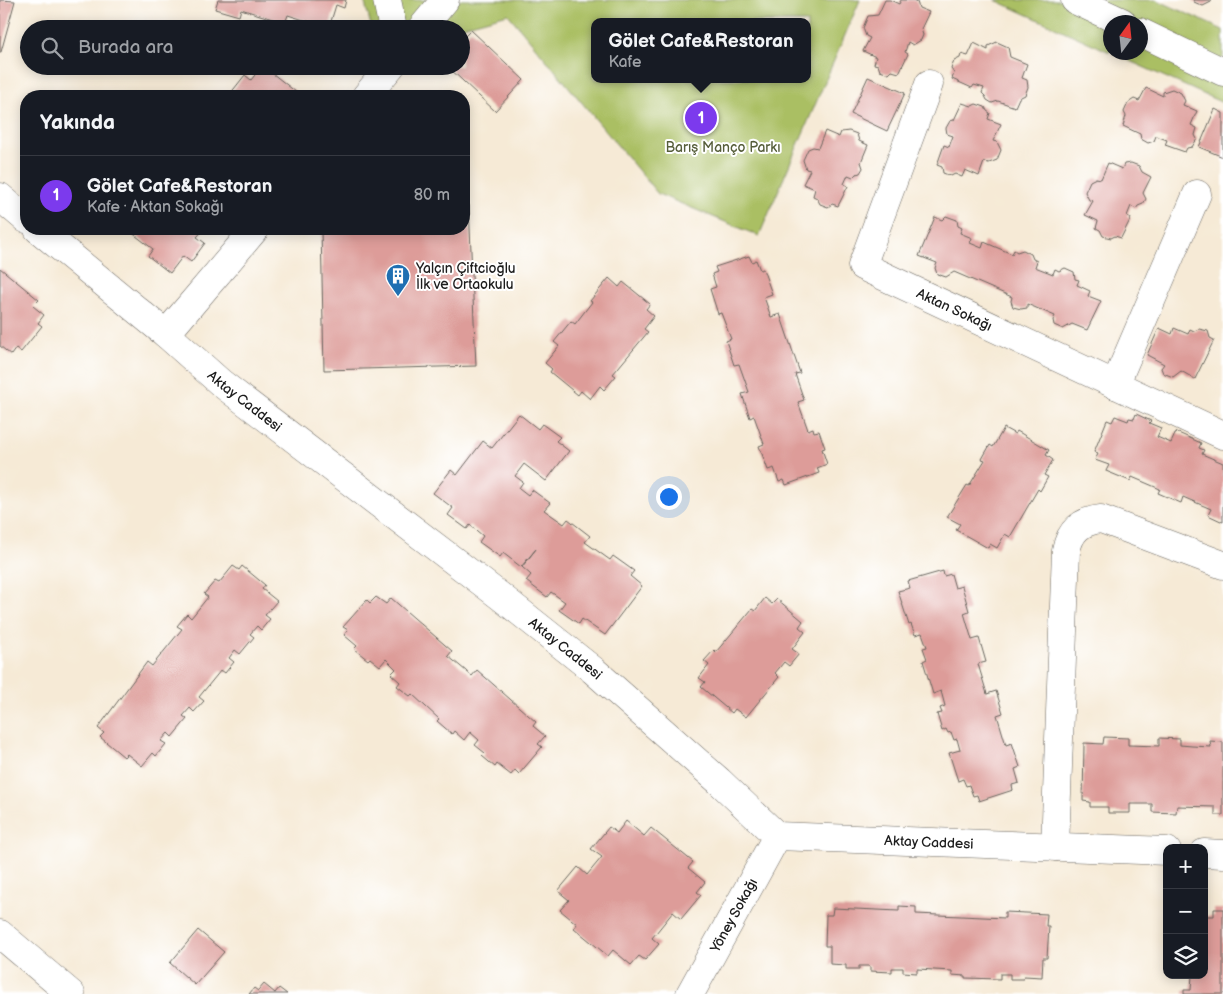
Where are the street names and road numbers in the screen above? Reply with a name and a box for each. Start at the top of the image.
street label: Aktan Sokağı [914,284,995,334]
street label: Aktay Caddesi [204,367,285,435]
street label: Aktay Caddesi [525,614,606,683]
street label: Aktay Caddesi [884,832,974,852]
street label: Yöney Sokağı [706,875,761,956]

